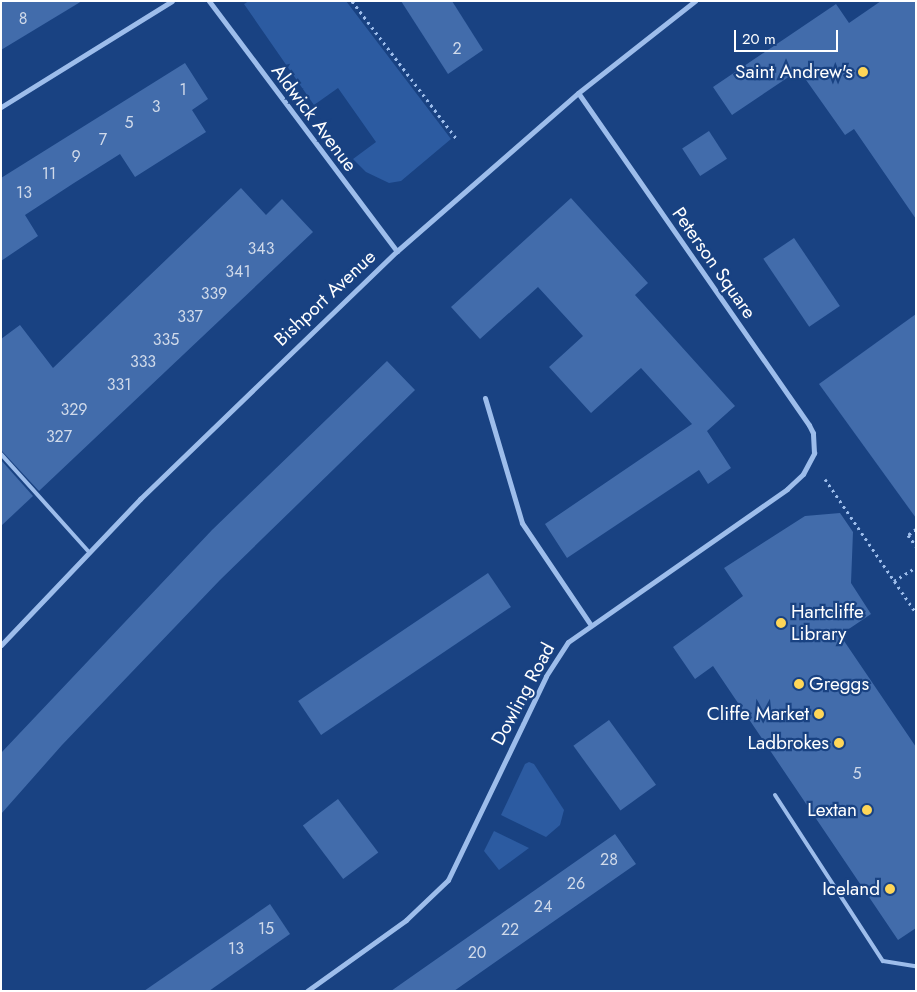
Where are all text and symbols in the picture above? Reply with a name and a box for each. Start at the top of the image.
house number: 8 [19,9,27,29]
scale bar [737,20,841,52]
text: 20 m [742,28,776,50]
house number: 2 [452,39,462,59]
street label: Aldwick Avenue [266,60,362,176]
place label: Saint Andrew's [735,61,853,83]
marker: Saint Andrew's [857,66,869,78]
house number: 1 [179,80,187,100]
house number: 3 [152,97,160,117]
house number: 5 [124,113,134,133]
house number: 7 [99,130,107,150]
house number: 9 [71,147,81,167]
house number: 11 [42,164,56,184]
house number: 13 [16,183,32,203]
street label: Peterson Square [667,203,761,323]
house number: 343 [248,239,274,259]
street label: Bishport Avenue [270,245,380,351]
house number: 341 [225,262,251,282]
house number: 339 [201,284,227,304]
house number: 337 [177,307,203,327]
house number: 335 [153,330,179,350]
house number: 333 [130,352,156,372]
house number: 331 [107,375,131,395]
house number: 329 [60,400,88,420]
house number: 327 [46,427,72,447]
place label: Hartcliffe Library [791,601,864,645]
marker: Hartcliffe Library [775,617,787,629]
street label: Dowling Road [486,639,560,749]
place label: Greggs [809,673,869,695]
marker: Greggs [793,678,805,690]
place label: Cliffe Market [707,703,809,725]
marker: Cliffe Market [813,708,825,720]
place label: Ladbrokes [748,732,829,754]
marker: Ladbrokes [833,737,845,749]
house number: 5 [852,764,862,784]
place label: Lextan [807,799,857,821]
marker: Lextan [861,804,873,816]
house number: 28 [600,850,618,870]
house number: 26 [567,874,585,894]
place label: Iceland [822,878,880,900]
marker: Iceland [884,883,896,895]
house number: 24 [534,897,552,917]
house number: 15 [258,919,274,939]
house number: 22 [501,920,519,940]
house number: 13 [228,939,244,959]
house number: 20 [468,943,486,963]

